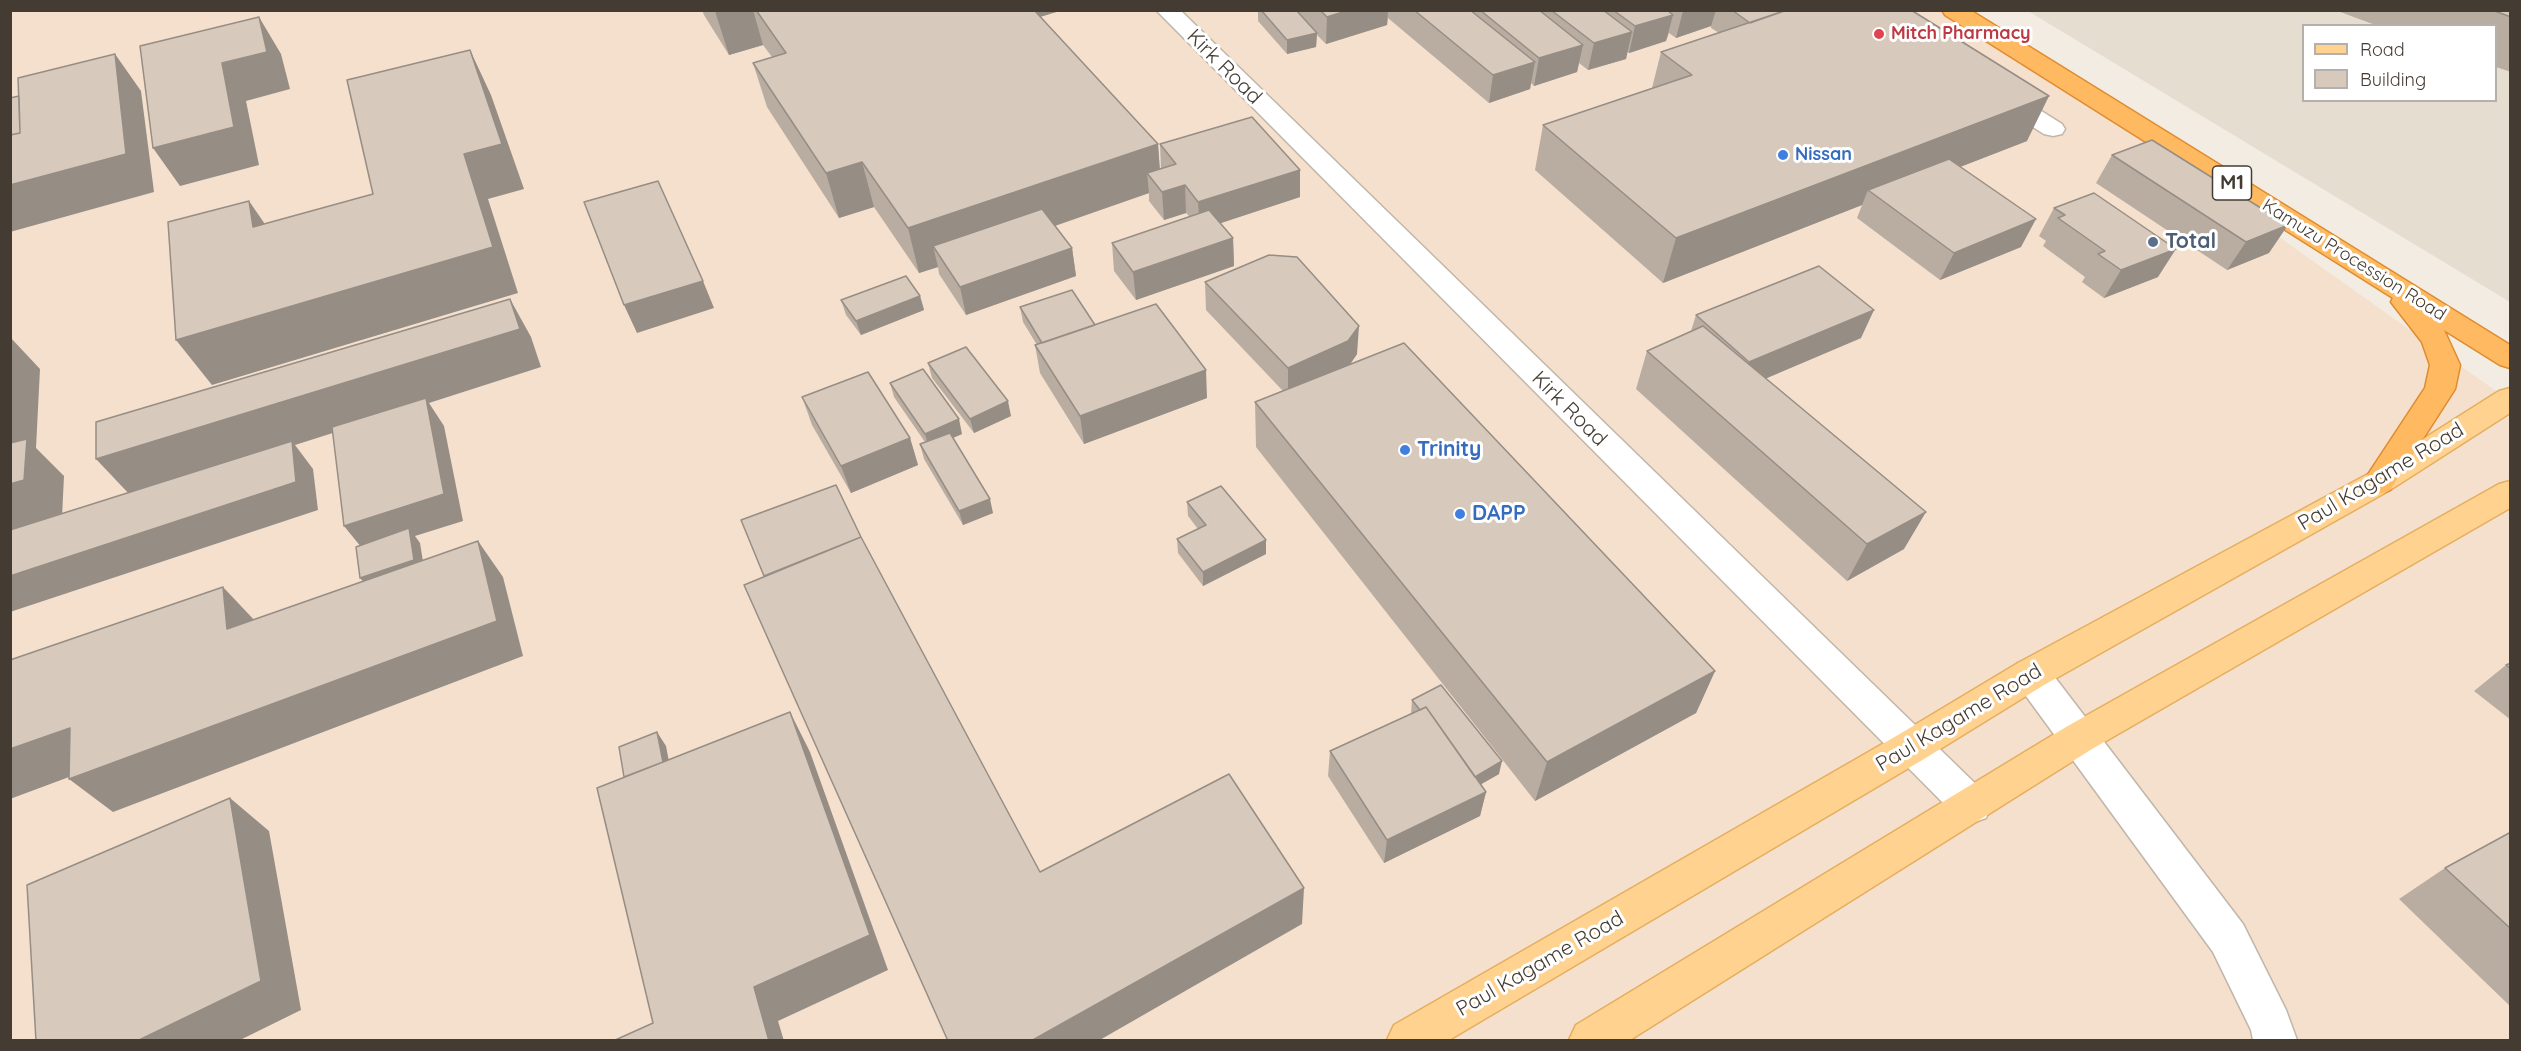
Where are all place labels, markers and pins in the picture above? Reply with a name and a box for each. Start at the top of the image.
place label: Mitch Pharmacy [1891,23,2031,45]
marker: Mitch Pharmacy [1872,27,1886,41]
place label: Nissan [1795,144,1852,166]
marker: Nissan [1776,148,1790,162]
place label: Total [2165,229,2216,255]
marker: Total [2146,235,2160,249]
place label: Trinity [1417,437,1481,463]
marker: Trinity [1398,443,1412,457]
place label: DAPP [1472,501,1526,527]
marker: DAPP [1453,507,1467,521]

